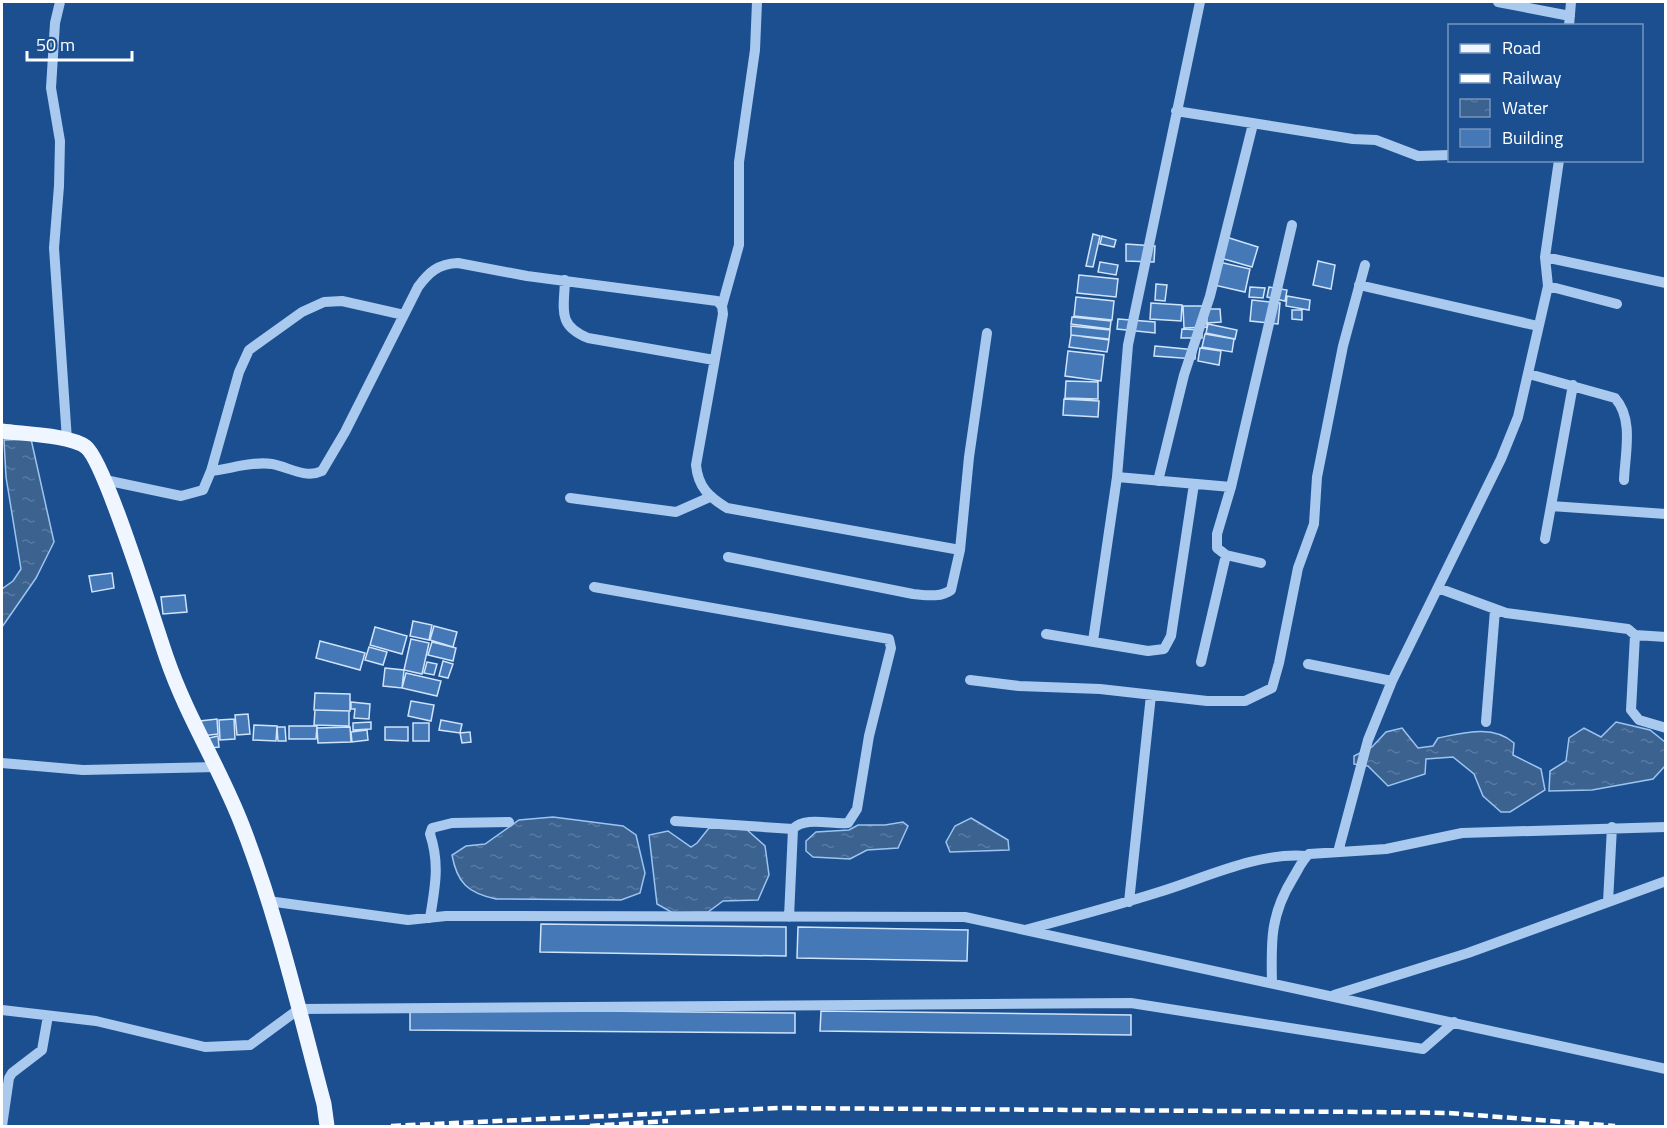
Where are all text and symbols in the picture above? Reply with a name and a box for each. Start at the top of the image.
scale bar [27,24,132,62]
legend [1448,24,1643,162]
text: 50 m [36,31,75,58]
text: Road [1502,34,1541,61]
text: Railway [1502,64,1562,91]
text: Water [1502,94,1548,121]
text: Building [1502,124,1563,151]

